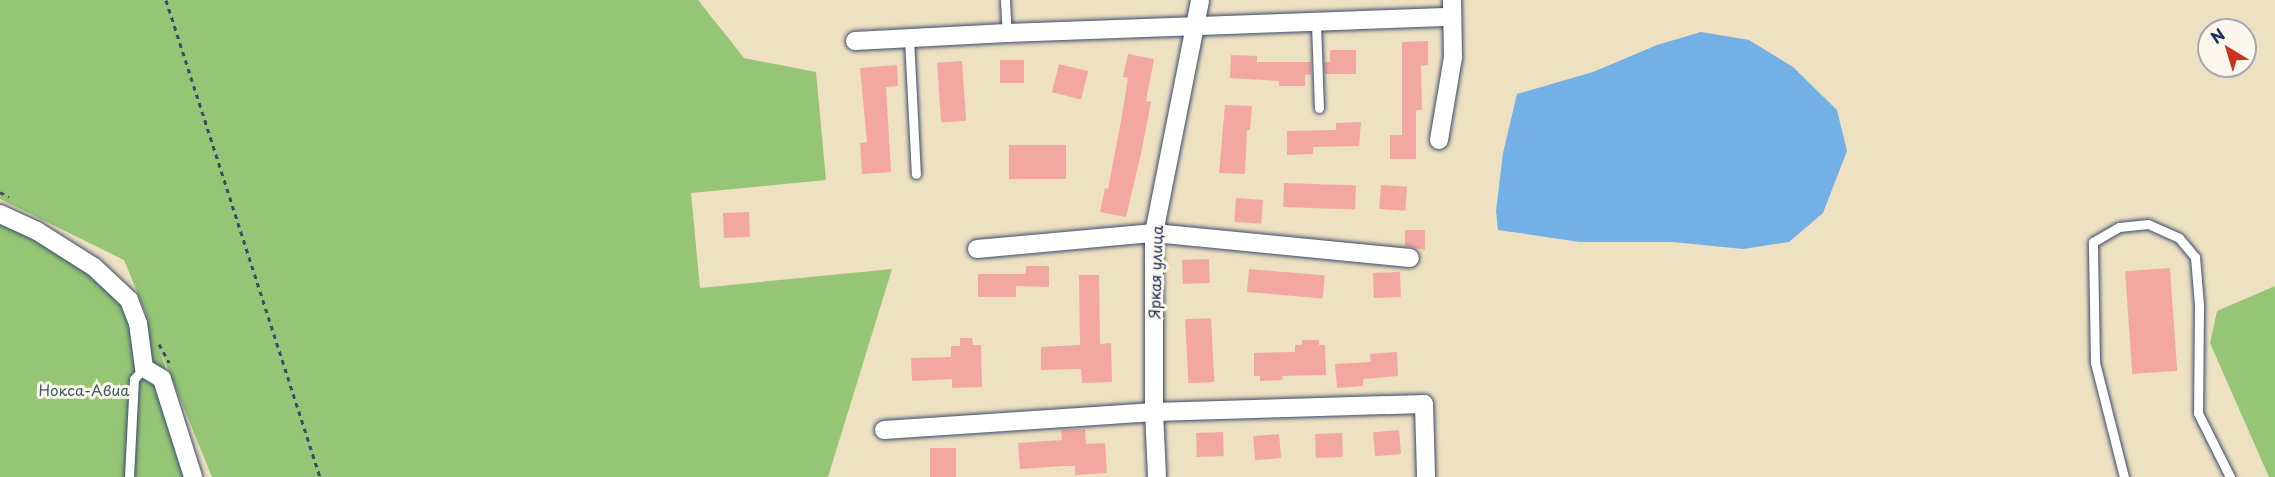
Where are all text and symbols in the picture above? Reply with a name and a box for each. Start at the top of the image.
north arrow [2197,18,2257,78]
text: N [2205,22,2230,49]
street label: Яркая улица [1144,224,1166,320]
park label: Нокса-Авиа [38,381,130,399]

